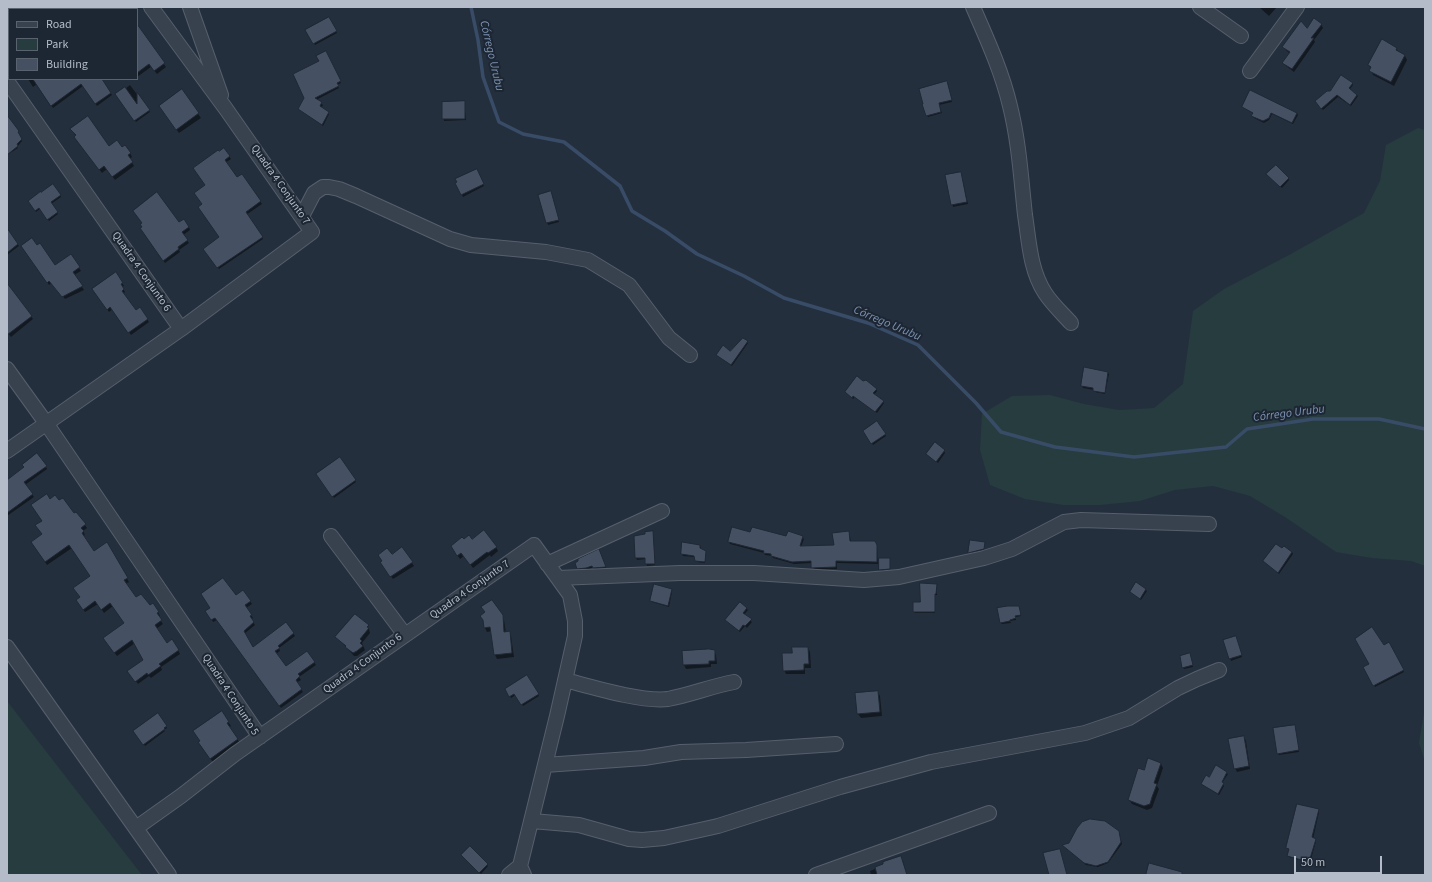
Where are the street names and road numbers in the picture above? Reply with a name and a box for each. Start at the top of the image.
street label: Quadra 4 Conjunto 7 [248,143,312,227]
street label: Quadra 4 Conjunto 6 [109,230,173,314]
street label: Quadra 4 Conjunto 7 [428,558,512,622]
street label: Quadra 4 Conjunto 6 [321,631,405,697]
street label: Quadra 4 Conjunto 5 [199,652,261,738]

